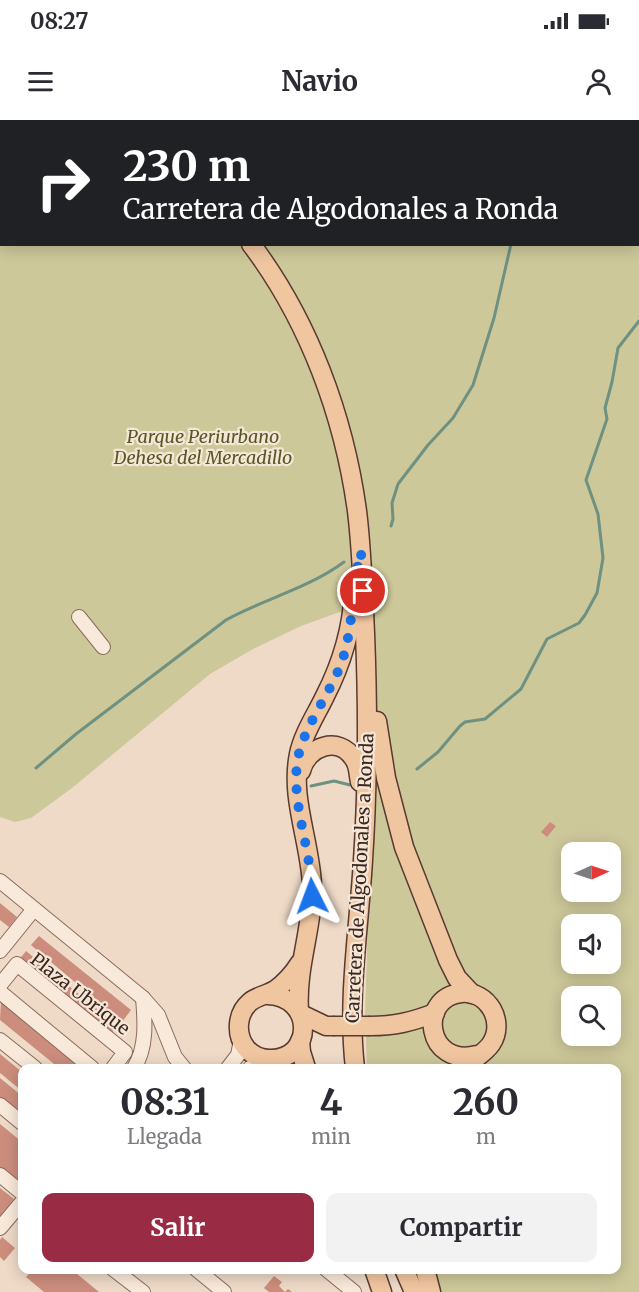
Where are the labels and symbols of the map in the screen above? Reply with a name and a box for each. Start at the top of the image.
park label: Parque Periurbano Dehesa del Mercadillo [113,425,292,469]
pin [337,565,388,616]
street label: Carretera de Algodonales a Ronda [340,732,379,1023]
north arrow [561,842,621,902]
position arrow [280,864,344,928]
street label: Plaza Ubrique [26,948,135,1040]

